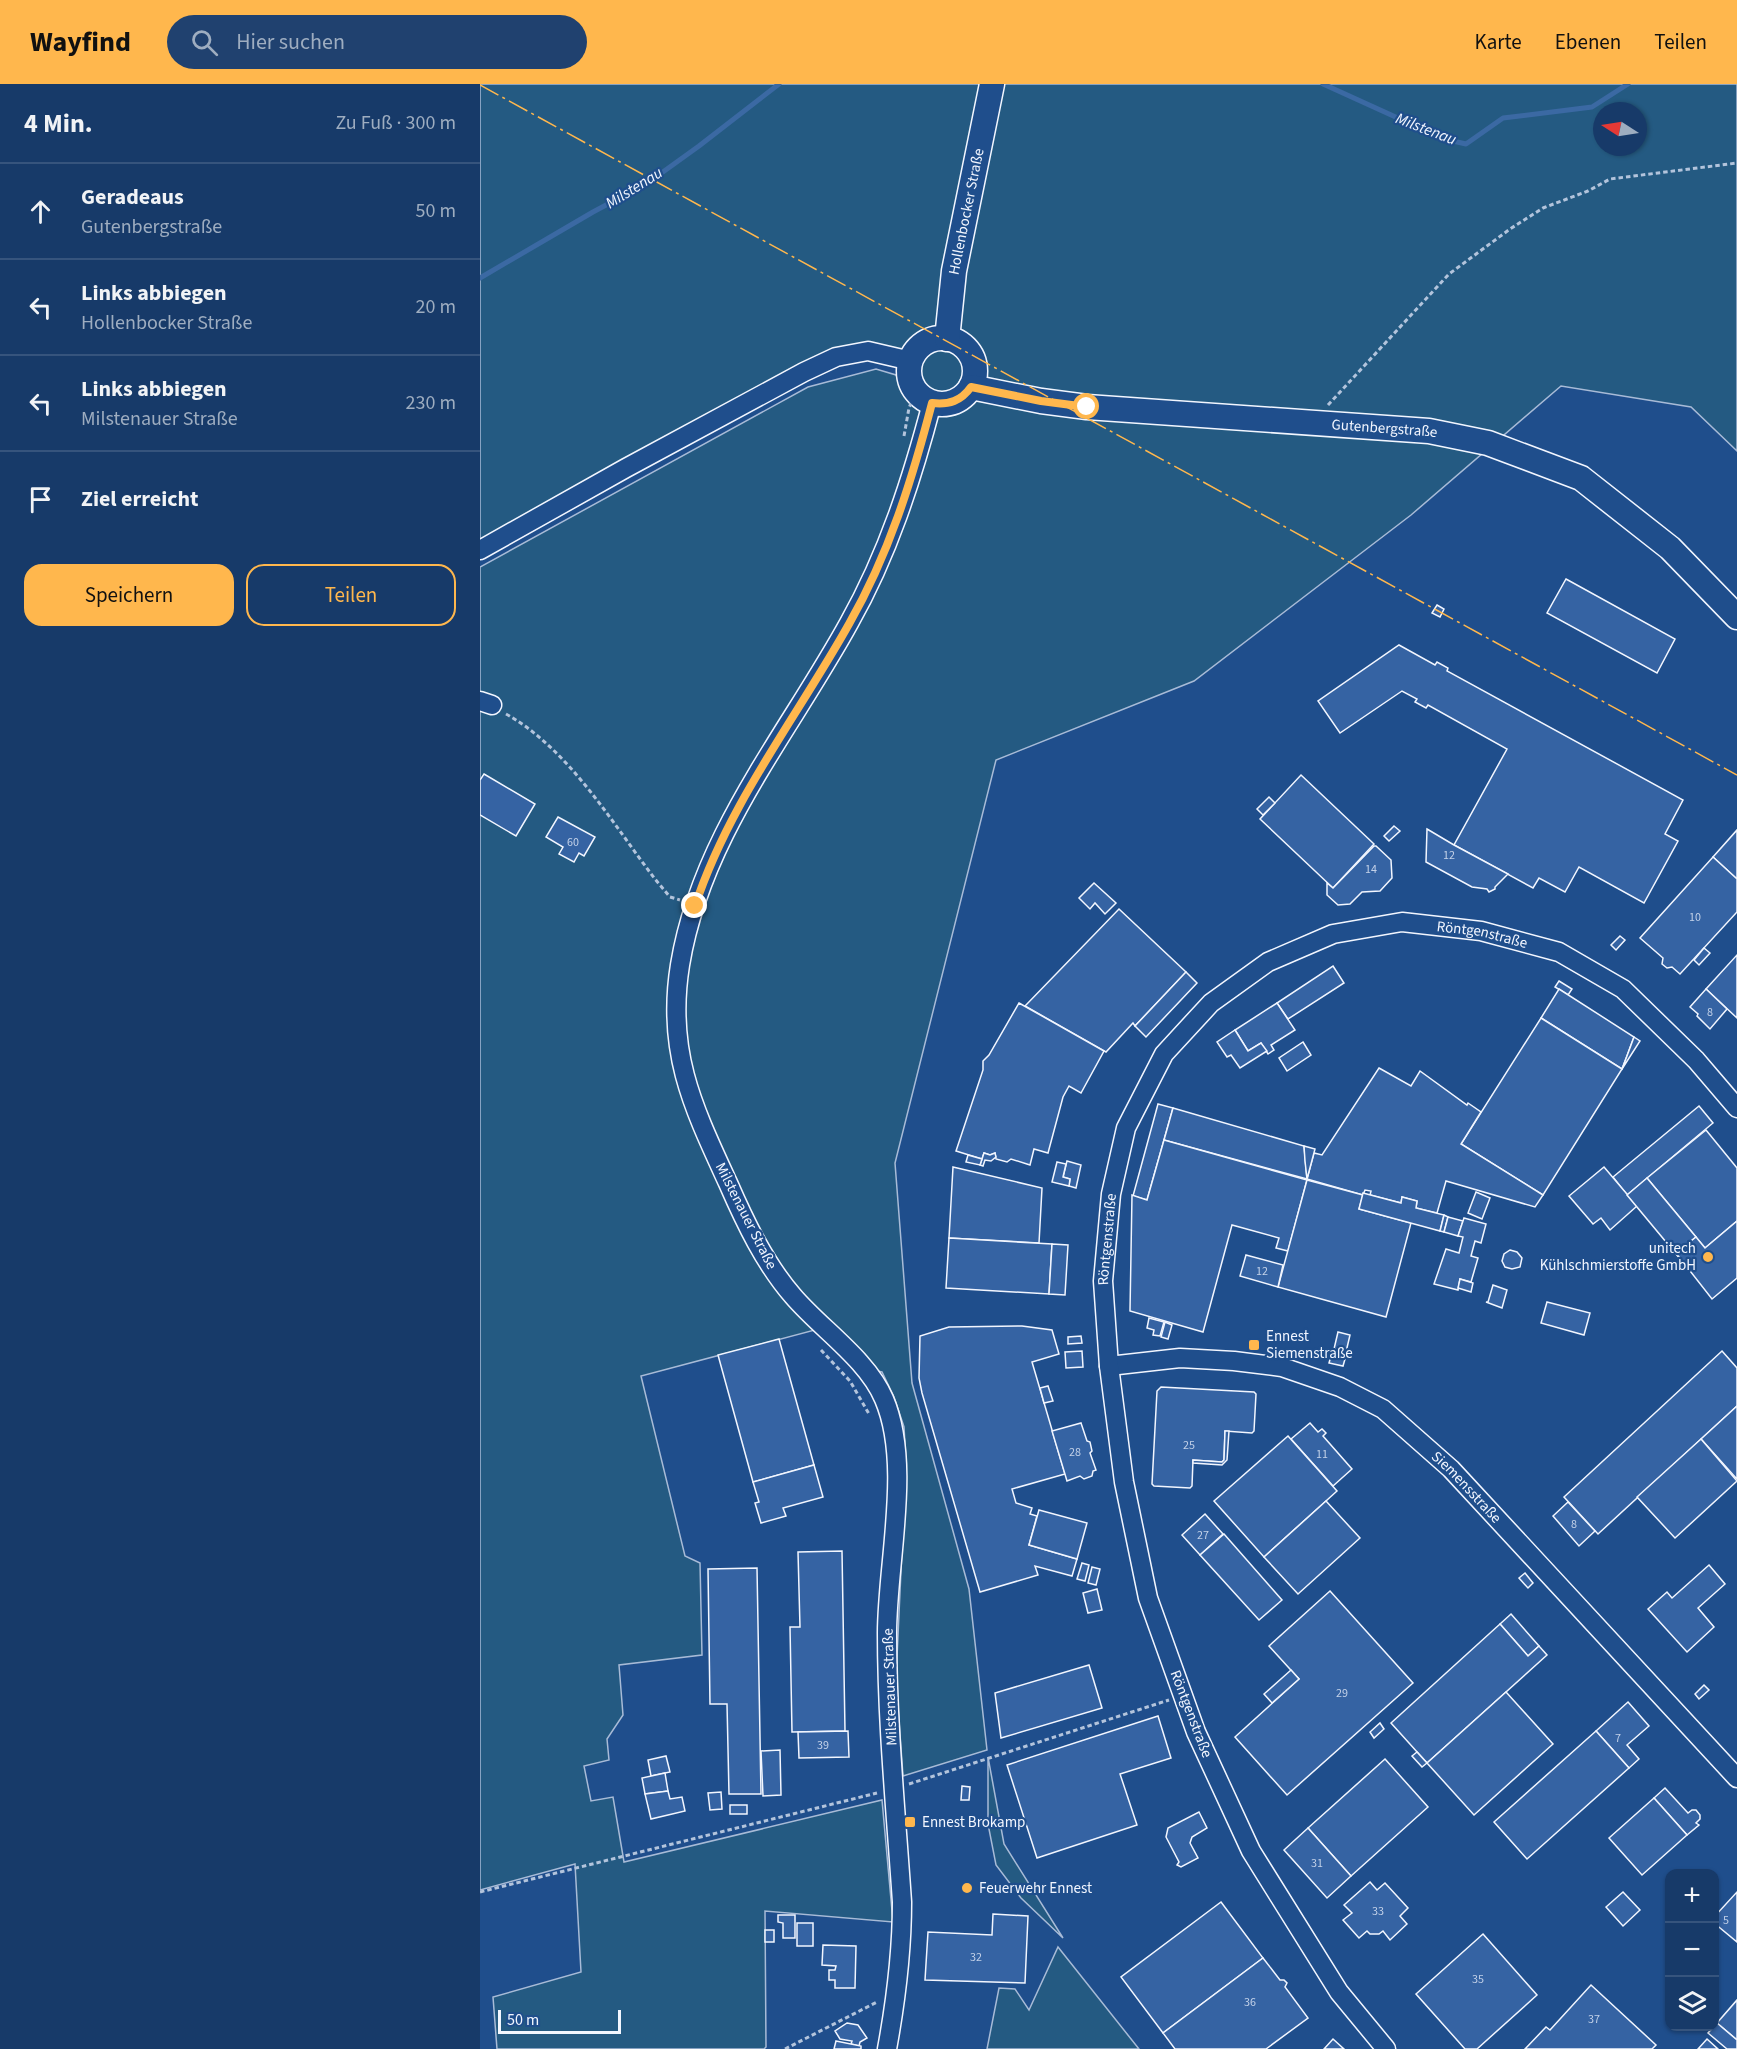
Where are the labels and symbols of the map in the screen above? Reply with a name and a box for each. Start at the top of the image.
north arrow [1593,102,1647,156]
water label: Milstenau [1392,107,1460,151]
street label: Hollenbocker Straße [943,146,989,277]
water label: Milstenau [601,162,667,214]
route start [1073,393,1099,419]
street label: Gutenbergstraße [1331,414,1439,443]
house number: 60 [567,834,579,851]
house number: 12 [1443,847,1455,864]
house number: 14 [1365,861,1377,878]
route end [681,892,707,918]
house number: 10 [1689,909,1701,926]
street label: Röntgenstraße [1436,916,1530,954]
house number: 8 [1707,1004,1713,1021]
street label: Milstenauer Straße [710,1159,782,1273]
street label: Röntgenstraße [1092,1192,1122,1286]
place label: unitech Kühlschmierstoffe GmbH [1540,1238,1696,1276]
marker: unitech Kühlschmierstoffe GmbH [1701,1250,1715,1264]
house number: 12 [1256,1263,1268,1280]
place label: Ennest Siemenstraße [1266,1326,1353,1364]
marker: Ennest Siemenstraße [1247,1338,1261,1352]
house number: 25 [1183,1437,1195,1454]
house number: 28 [1069,1444,1081,1461]
house number: 11 [1316,1446,1328,1463]
street label: Siemensstraße [1427,1446,1506,1528]
house number: 8 [1571,1516,1577,1533]
house number: 27 [1197,1527,1209,1544]
street label: Milstenauer Straße [877,1628,903,1746]
street label: Röntgenstraße [1165,1667,1217,1761]
house number: 29 [1336,1685,1348,1702]
house number: 7 [1615,1730,1621,1747]
house number: 39 [817,1737,829,1754]
place label: Ennest Brokamp [922,1812,1025,1833]
marker: Ennest Brokamp [903,1815,917,1829]
house number: 31 [1311,1855,1323,1872]
place label: Feuerwehr Ennest [979,1878,1092,1899]
marker: Feuerwehr Ennest [960,1881,974,1895]
house number: 33 [1372,1903,1384,1920]
house number: 5 [1723,1912,1729,1929]
house number: 32 [970,1949,982,1966]
house number: 35 [1472,1971,1484,1988]
house number: 36 [1244,1994,1256,2011]
scale bar [498,2007,621,2034]
house number: 37 [1588,2011,1600,2028]

